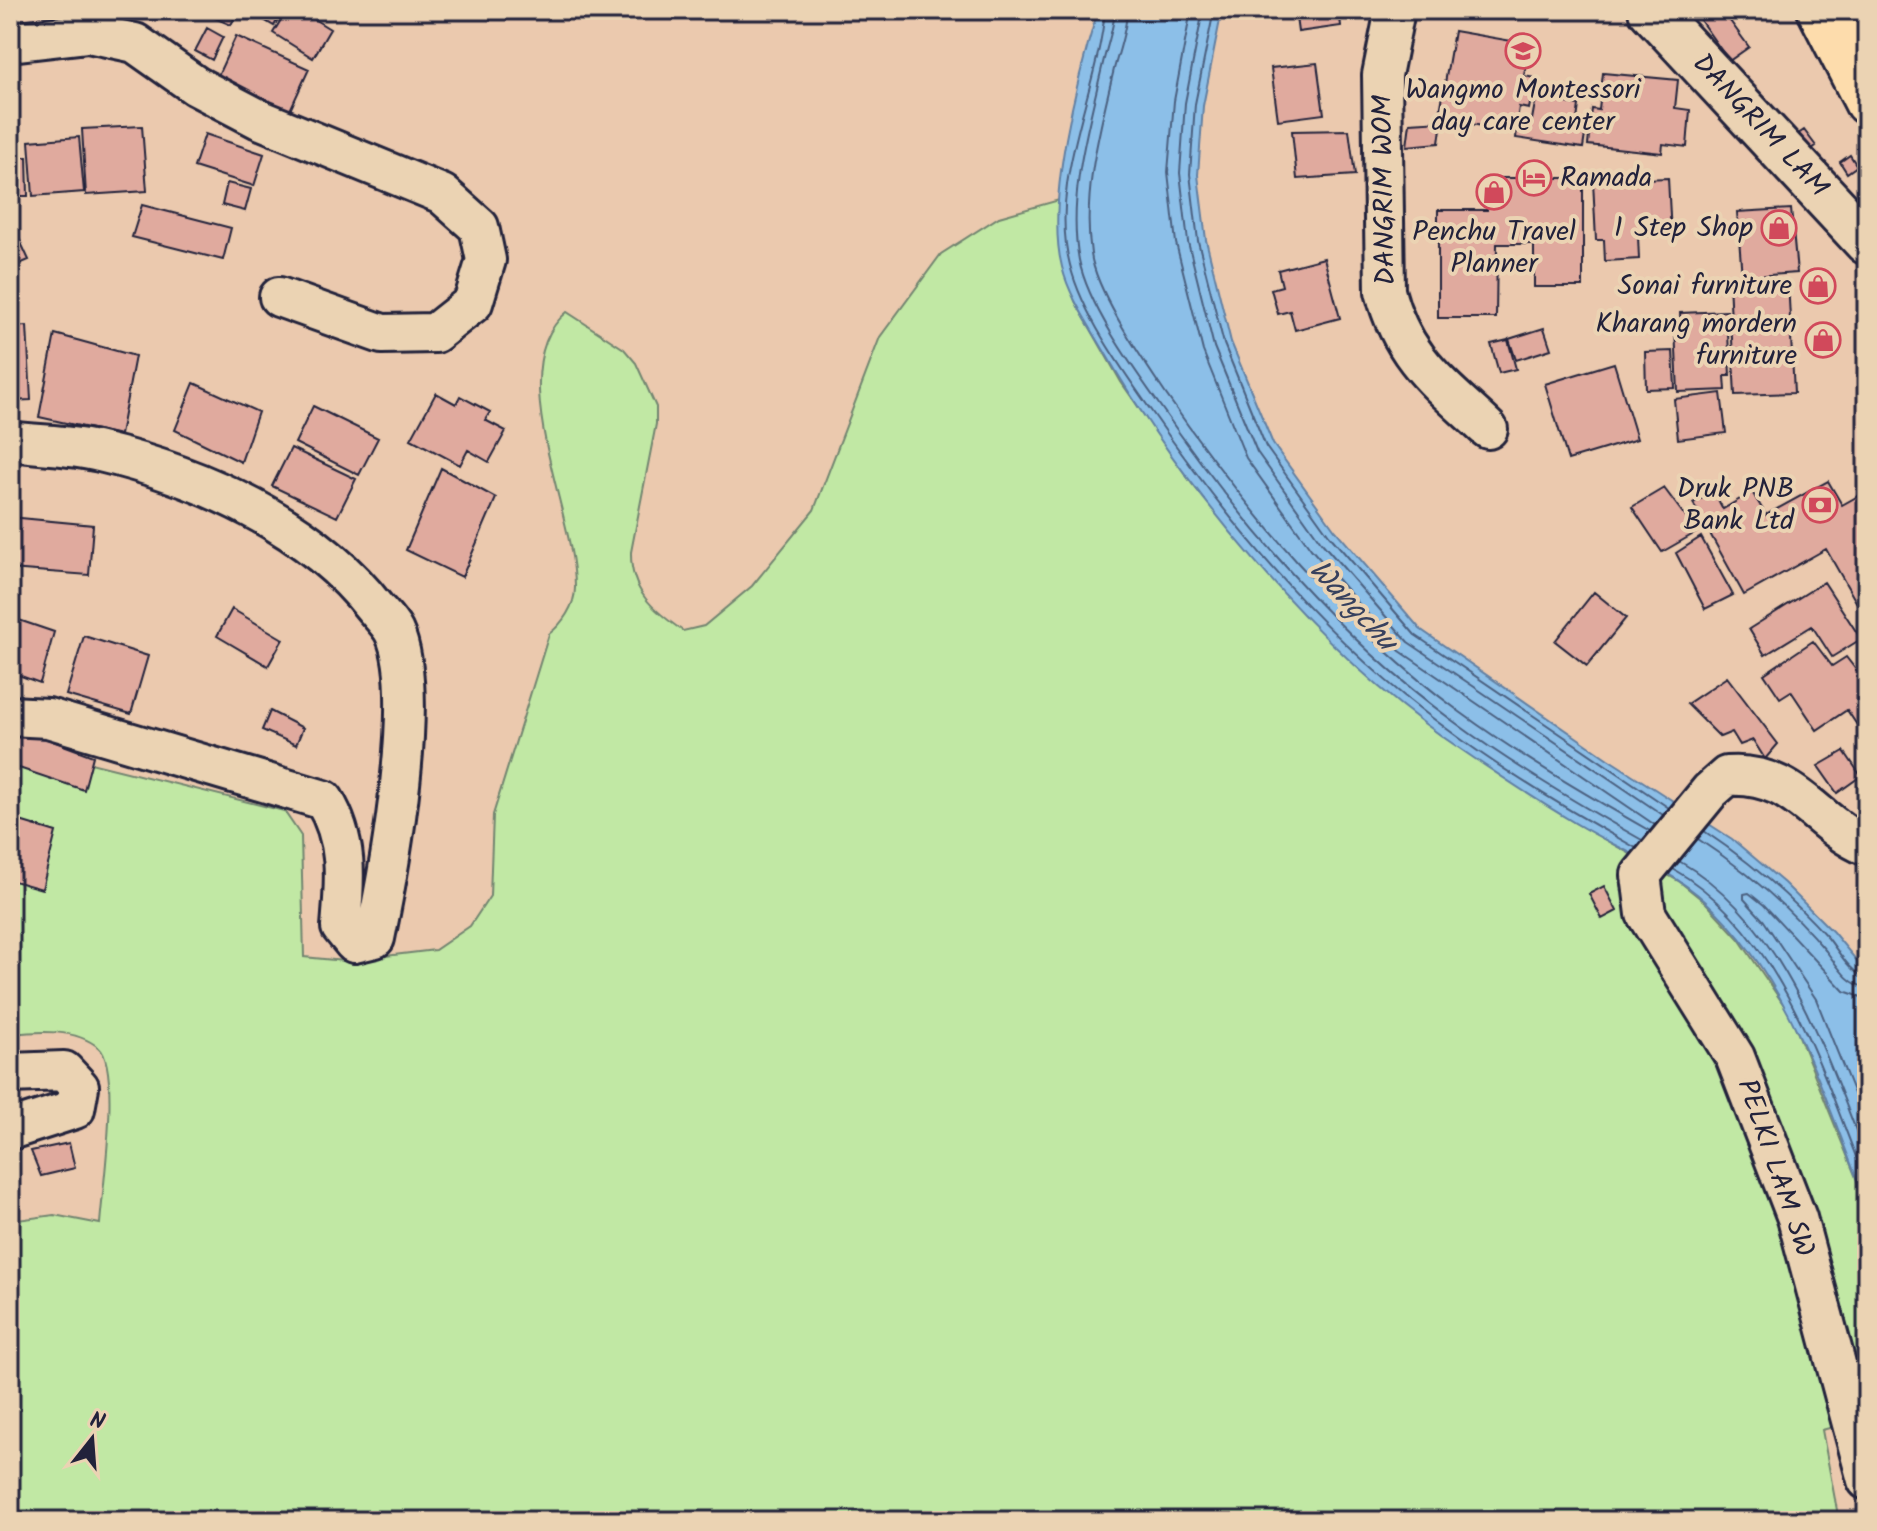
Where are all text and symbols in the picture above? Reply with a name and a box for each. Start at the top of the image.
school or university icon: Wangmo Montessori day care center [1504,32,1542,70]
street label: DANGRIM LAM [1681,43,1839,209]
place label: Wangmo Montessori day care center [1405,68,1642,145]
street label: DANGRIM WOM [1361,94,1409,286]
place label: Ramada [1560,156,1652,201]
hotel icon: Ramada [1515,159,1553,197]
shop icon: Penchu Travel Planner [1475,173,1513,211]
place label: 1 Step Shop [1614,206,1753,251]
shop icon: 1 Step Shop [1760,209,1798,247]
place label: Penchu Travel Planner [1412,210,1576,287]
place label: Sonai furniture [1617,264,1792,309]
shop icon: Sonai furniture [1799,267,1837,305]
place label: Kharang mordern furniture [1595,302,1797,379]
shop icon: Kharang mordern furniture [1804,321,1842,359]
place label: Druk PNB Bank Ltd [1677,467,1795,544]
bank icon: Druk PNB Bank Ltd [1801,486,1839,524]
water label: Wangchu [1296,549,1410,666]
street label: PELKI LAM SW [1723,1073,1827,1263]
north arrow [52,1399,132,1479]
text: N [85,1403,109,1441]

